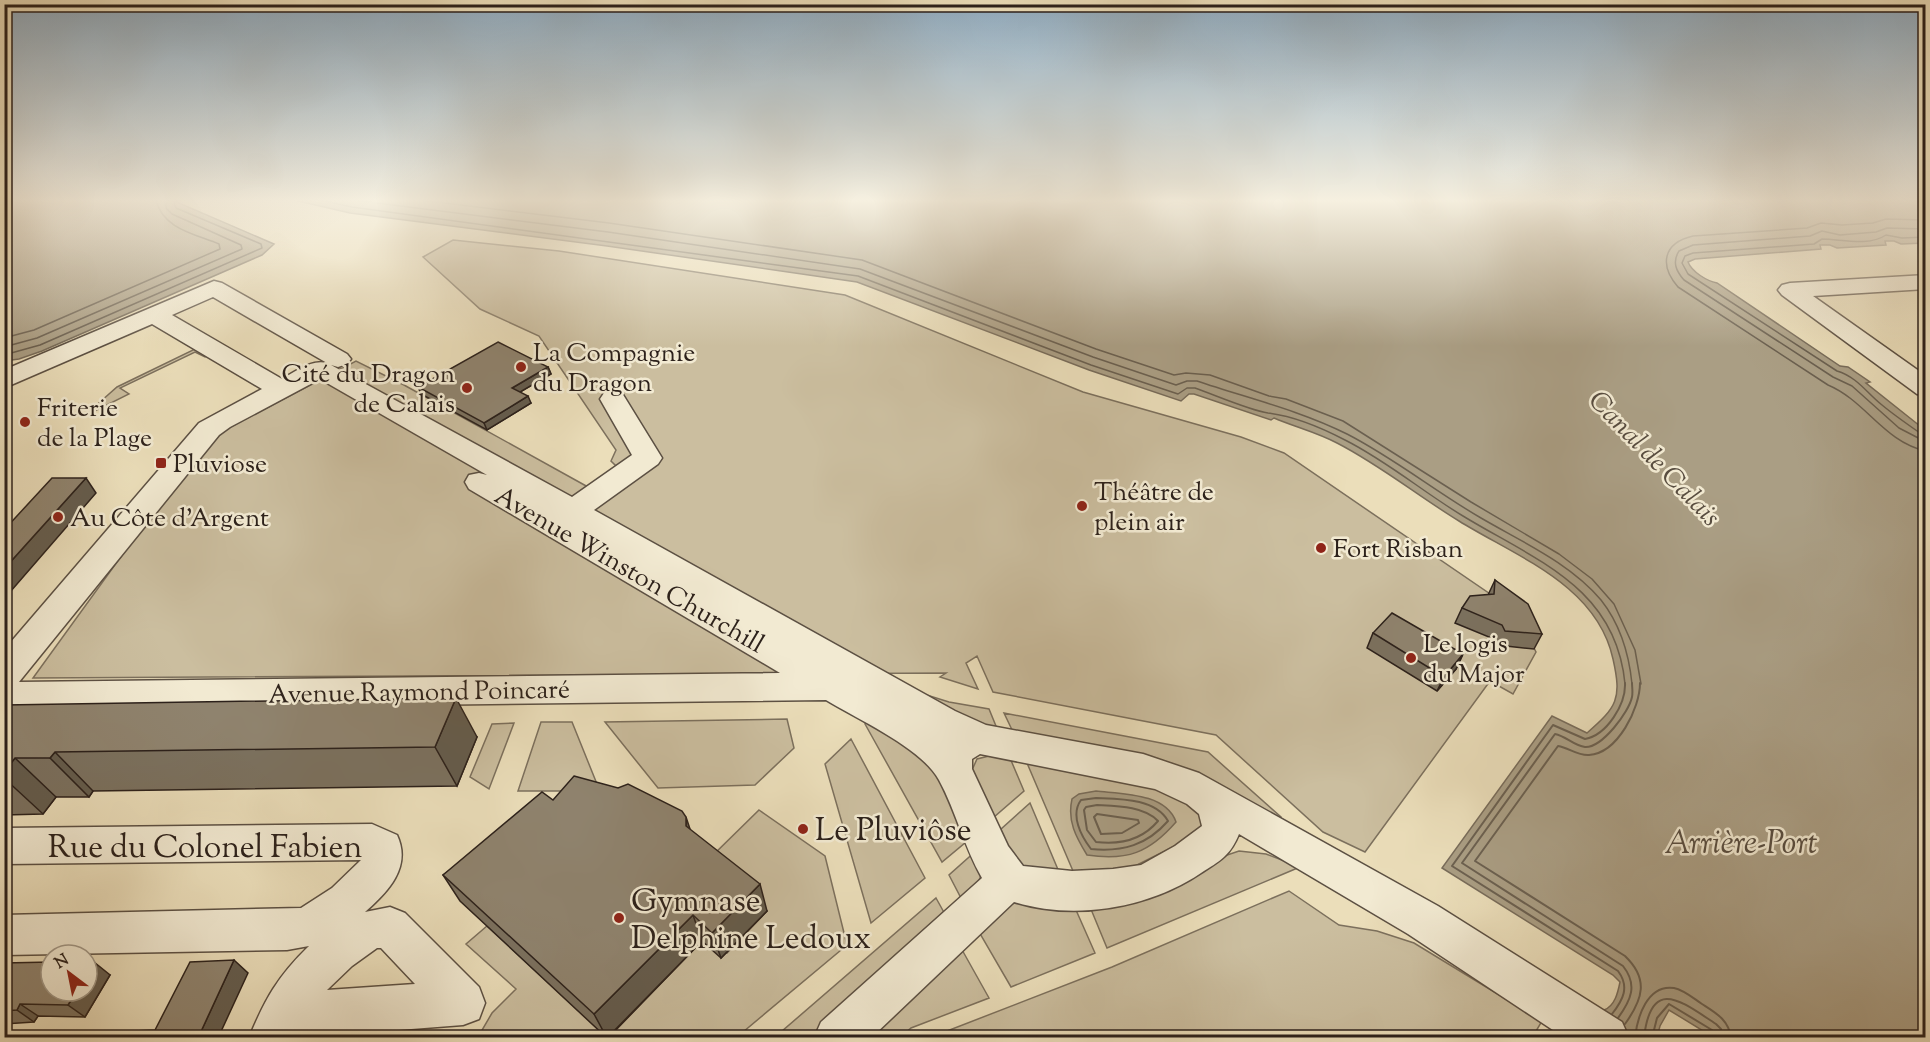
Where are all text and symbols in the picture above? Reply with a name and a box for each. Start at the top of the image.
place label: La Compagnie du Dragon [533,336,695,403]
place label: Cité du Dragon de Calais [282,357,455,424]
marker: La Compagnie du Dragon [514,360,528,374]
marker: Cité du Dragon de Calais [460,381,474,395]
water label: Canal de Calais [1578,383,1728,537]
place label: Friterie de la Plage [37,391,152,458]
marker: Friterie de la Plage [18,415,32,429]
place label: Pluviose [173,447,267,484]
marker: Pluviose [154,456,168,470]
place label: Théâtre de plein air [1094,475,1214,542]
street label: Avenue Winston Churchill [487,479,771,664]
marker: Théâtre de plein air [1075,499,1089,513]
place label: Au Côte d'Argent [70,501,269,538]
marker: Au Côte d'Argent [51,510,65,524]
place label: Fort Risban [1333,532,1463,569]
marker: Fort Risban [1314,541,1328,555]
place label: Le logis du Major [1423,627,1525,694]
marker: Le logis du Major [1404,651,1418,665]
street label: Avenue Raymond Poincaré [268,672,570,715]
place label: Le Pluviôse [815,809,972,855]
water label: Arrière-Port [1664,821,1818,869]
marker: Le Pluviôse [796,822,810,836]
street label: Rue du Colonel Fabien [48,826,362,872]
place label: Gymnase Delphine Ledoux [631,880,871,963]
marker: Gymnase Delphine Ledoux [612,911,626,925]
north arrow [39,943,99,1003]
text: N [51,949,74,976]

